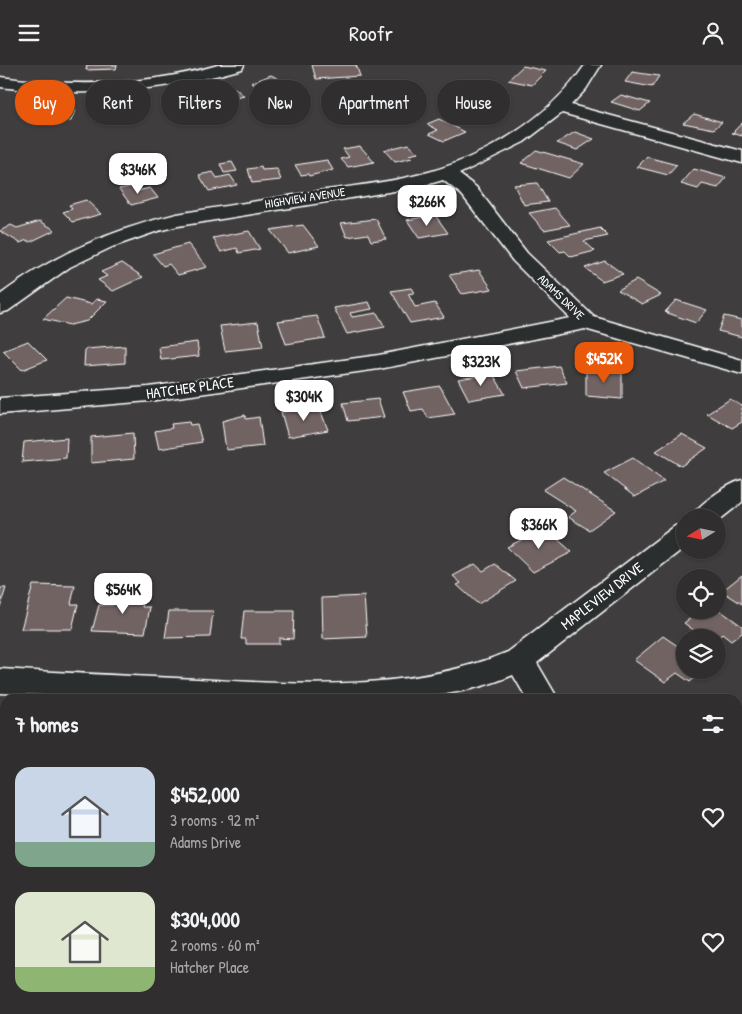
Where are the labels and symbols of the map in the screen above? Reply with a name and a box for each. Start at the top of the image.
pin: $346K [103,153,173,195]
street label: HIGHVIEW AVENUE [264,183,347,212]
pin: $266K [392,185,462,227]
street label: ADAMS DRIVE [534,270,589,324]
pin: $452K [569,341,639,384]
pin: $323K [446,345,516,387]
street label: HATCHER PLACE [145,371,236,404]
pin: $304K [269,379,339,422]
pin: $366K [504,507,574,550]
north arrow [676,509,726,559]
street label: MAPLEVIEW DRIVE [556,556,648,634]
pin: $564K [88,573,158,615]

